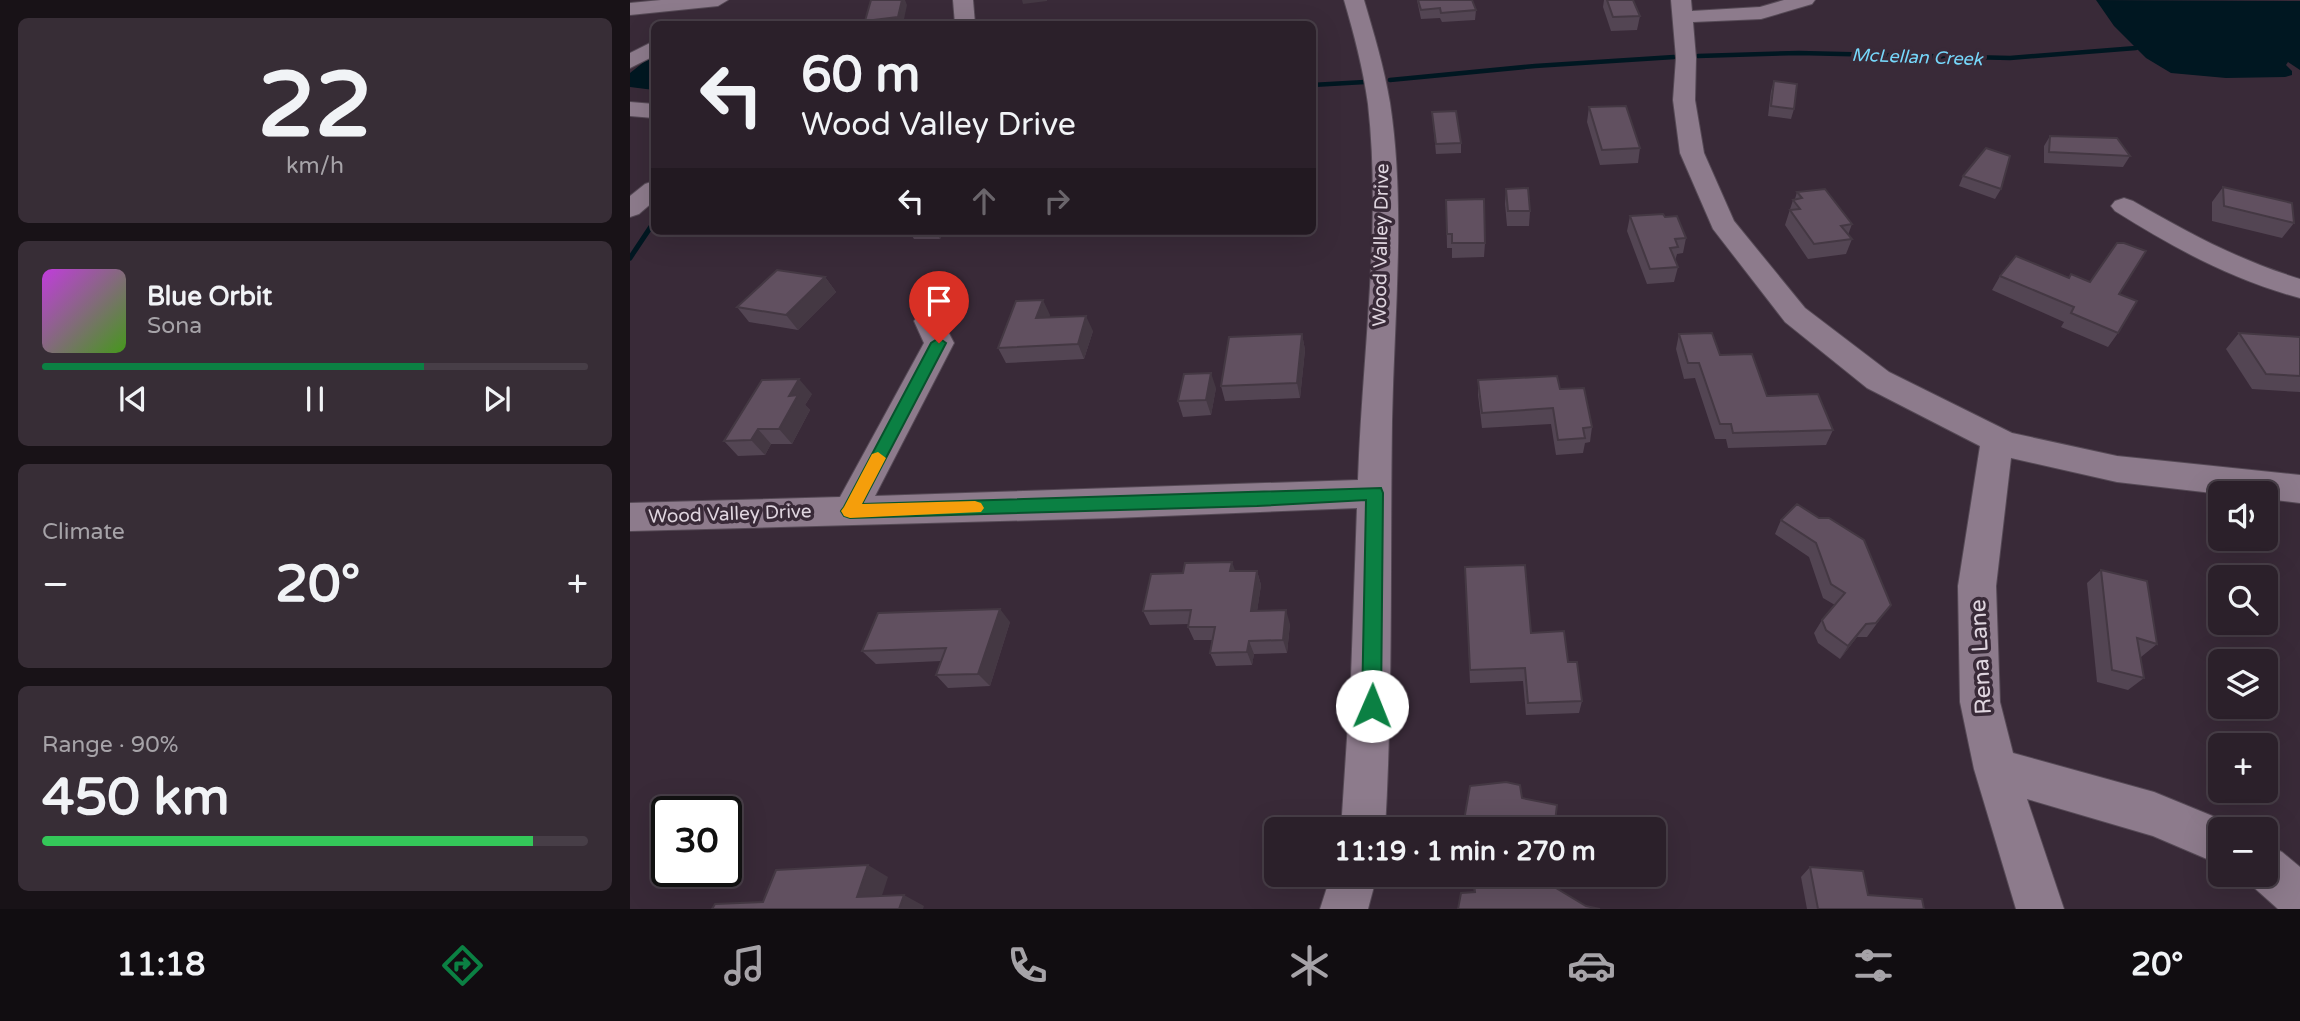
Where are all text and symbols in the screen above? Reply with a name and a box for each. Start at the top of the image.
water label: McLellan Creek [1851,44,1984,70]
text: 60 m [801,46,920,105]
icon: left [686,49,777,140]
text: 22 [258,51,372,161]
text: Wood Valley Drive [801,106,1076,144]
text: km/h [286,152,344,180]
street label: Wood Valley Drive [1369,163,1393,327]
icon: left [892,182,930,220]
icon: ahead [965,182,1003,220]
icon: right [1038,182,1076,220]
pin [909,271,969,343]
text: Blue Orbit [147,281,272,312]
icon: arrive [920,282,958,320]
text: Sona [147,312,202,340]
icon: previous [114,380,152,418]
icon: pause [296,380,334,418]
icon: next [478,380,516,418]
map controls [2208,481,2278,887]
button: sound [2208,481,2278,551]
street label: Wood Valley Drive [648,500,812,528]
text: Climate [42,518,125,546]
text: 20° [275,553,360,616]
text: − [42,562,69,608]
text: + [567,562,588,608]
button: search [2208,565,2278,635]
street label: Rena Lane [1964,599,1998,715]
button: layers [2208,649,2278,719]
position arrow [1335,669,1409,743]
text: Range · 90% [42,731,178,759]
button: + [2208,733,2278,803]
text: 450 km [42,766,230,829]
speed limit sign: 30 [651,796,742,887]
button: − [2208,817,2278,887]
text: 11:19 · 1 min · 270 m [1334,836,1596,867]
icon: directions [438,941,487,990]
icon: music [720,941,769,990]
icon: phone [1003,941,1052,990]
icon: climate [1285,941,1334,990]
icon: car [1567,941,1616,990]
icon: filters [1849,941,1898,990]
text: 11:18 [117,946,205,984]
text: 20° [2131,946,2183,984]

